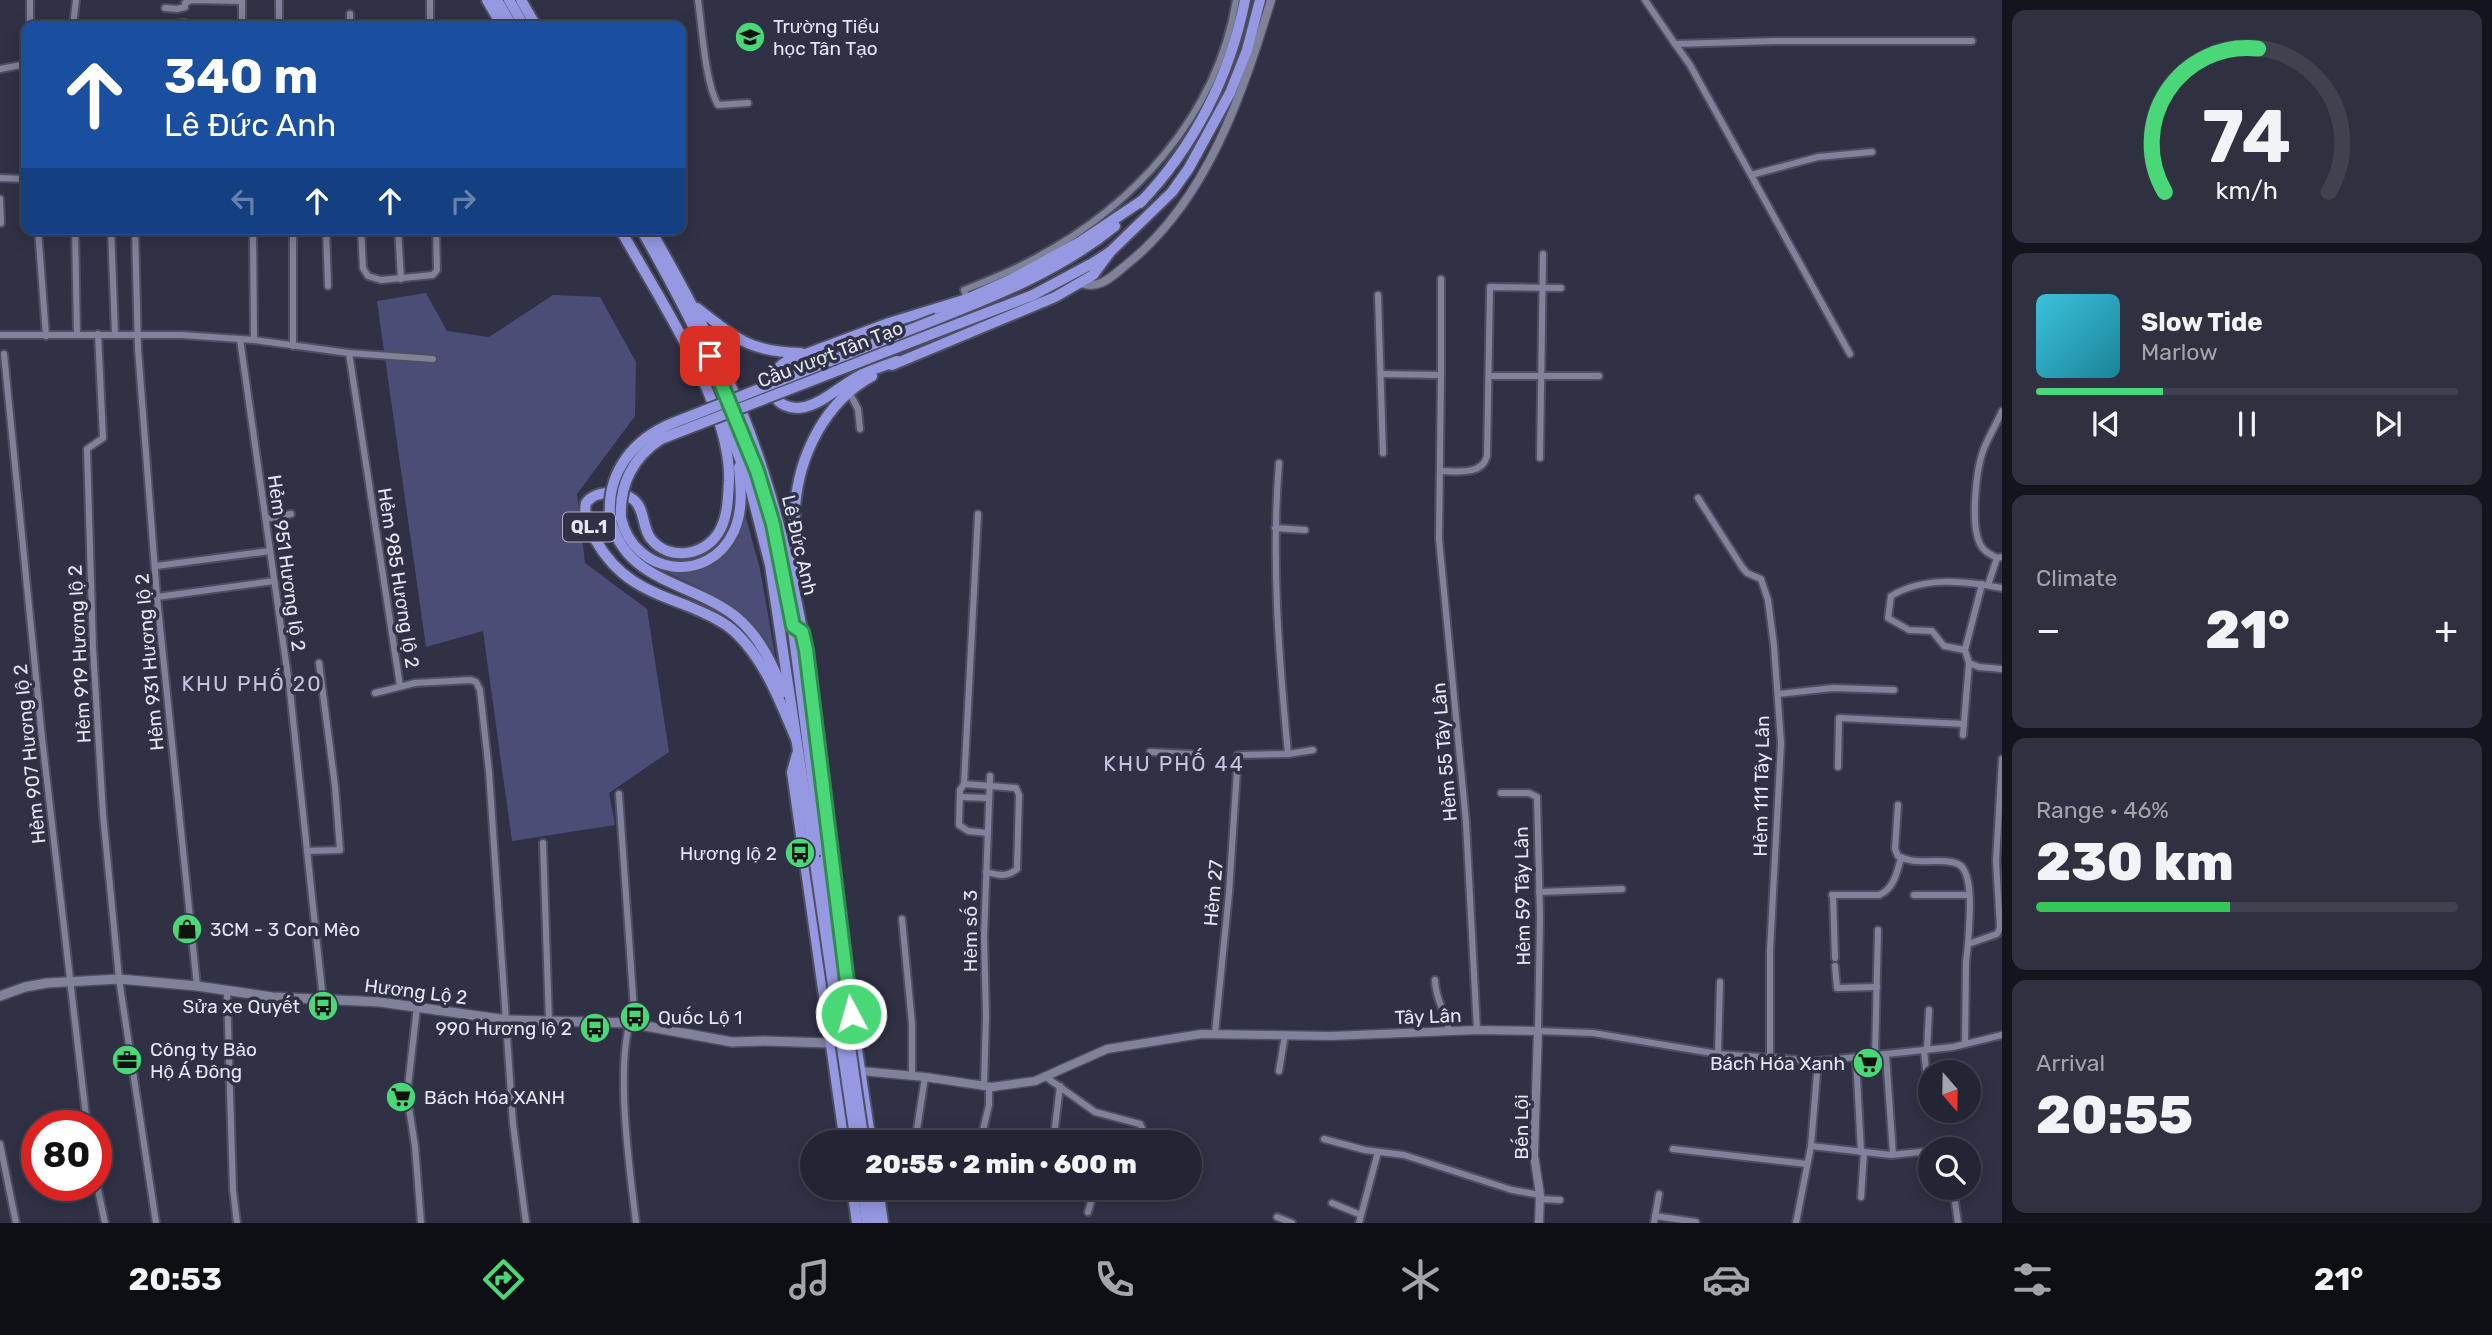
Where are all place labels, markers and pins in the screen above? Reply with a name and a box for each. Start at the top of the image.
place label: Trường Tiểu học Tân Tạo [773,15,879,60]
school or university icon: Trường Tiểu học Tân Tạo [733,20,767,54]
pin [680,326,740,386]
bus stop icon: Hương lộ 2 [783,836,817,870]
place label: Hương lộ 2 [680,842,777,865]
shop icon: 3CM - 3 Con Mèo [170,912,204,946]
place label: 3CM - 3 Con Mèo [210,918,360,941]
bus stop icon: Sửa xe Quyết [306,989,340,1023]
place label: Sửa xe Quyết [183,995,301,1018]
bus stop icon: Quốc Lộ 1 [618,1000,652,1034]
place label: Quốc Lộ 1 [658,1006,742,1029]
bus stop icon: 990 Hương lộ 2 [578,1011,612,1045]
place label: 990 Hương lộ 2 [435,1017,572,1040]
place label: Công ty Bảo Hộ Á Đông [150,1038,257,1083]
office icon: Công ty Bảo Hộ Á Đông [110,1043,144,1077]
supermarket icon: Bách Hóa Xanh [1851,1046,1885,1080]
place label: Bách Hóa Xanh [1710,1052,1845,1075]
supermarket icon: Bách Hóa XANH [384,1080,418,1114]
place label: Bách Hóa XANH [424,1086,565,1109]

